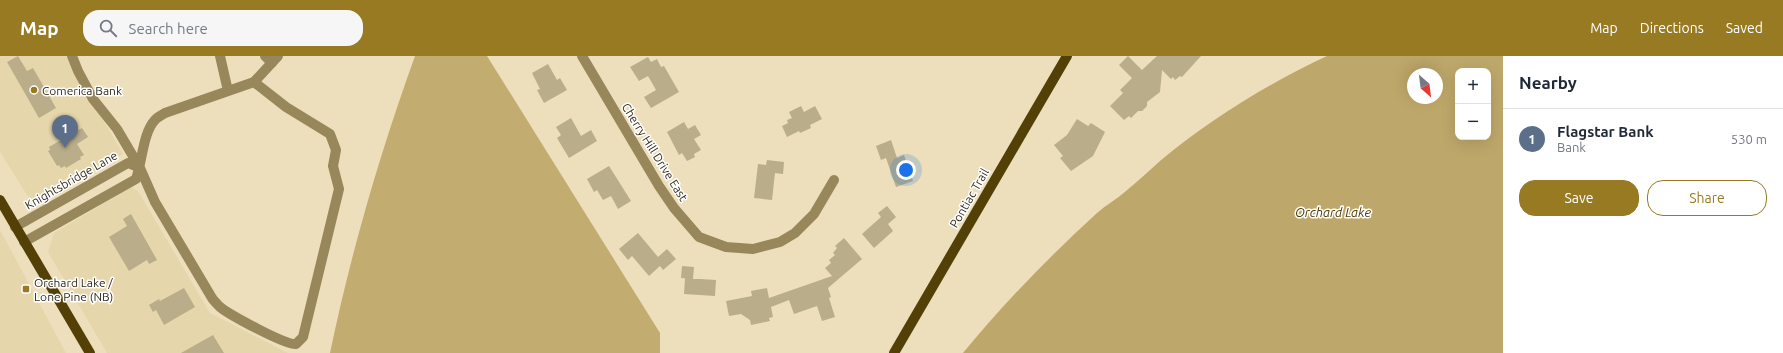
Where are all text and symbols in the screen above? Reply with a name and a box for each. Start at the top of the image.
search box [83,10,363,46]
text: Map [20,17,59,39]
icon: search [97,17,119,39]
text: Search here [129,20,208,37]
text: Map [1590,20,1618,36]
text: Directions [1640,20,1704,36]
text: Saved [1726,20,1763,36]
north arrow [1407,68,1443,104]
map controls [1455,68,1491,140]
button: + [1455,68,1491,104]
text: Nearby [1519,73,1577,92]
place label: Comerica Bank [42,84,122,97]
marker: Comerica Bank [29,85,39,95]
street label: Cherry Hill Drive East [620,101,691,204]
button: − [1455,104,1491,140]
pin: 1 [52,115,78,148]
text: Flagstar Bank [1557,123,1654,140]
text: 1 [1528,132,1536,146]
text: 530 m [1731,132,1767,146]
text: Bank [1557,140,1586,154]
street label: Knightsbridge Lane [23,148,119,212]
your location [896,160,916,180]
street label: Pontiac Trail [947,166,991,230]
button: Save [1519,180,1639,216]
button: Share [1647,180,1767,216]
water label: Orchard Lake [1295,205,1371,219]
place label: Orchard Lake / Lone Pine (NB) [34,276,113,304]
marker: Orchard Lake / Lone Pine (NB) [21,284,31,294]

